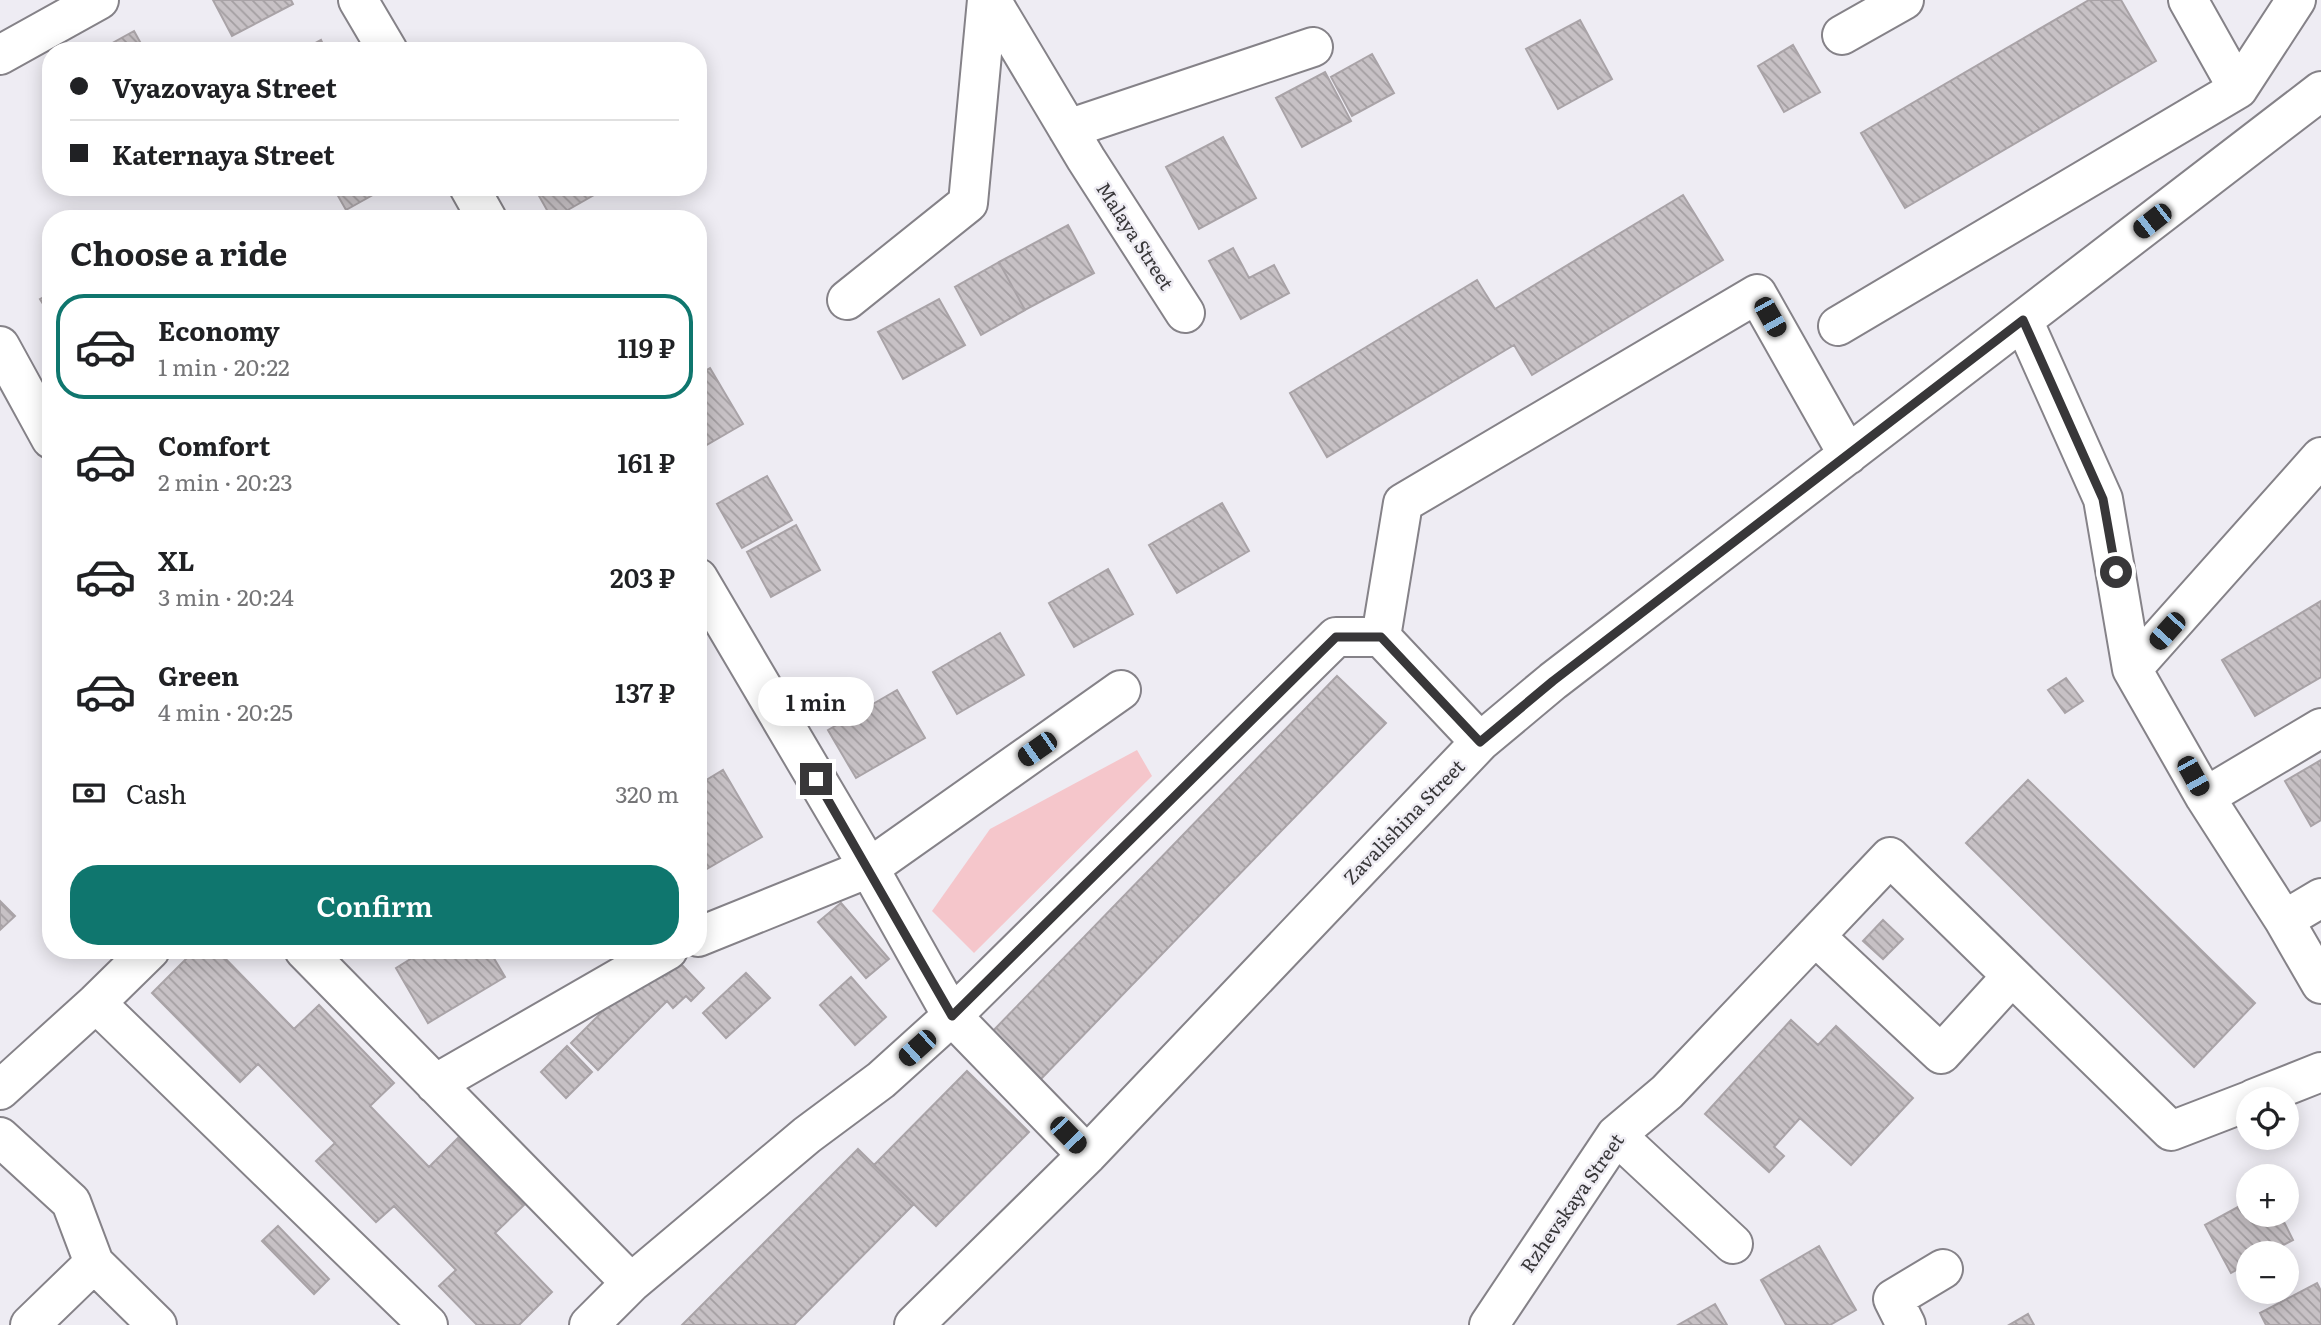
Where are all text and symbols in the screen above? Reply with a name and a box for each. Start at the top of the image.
text: Vyazovaya Street [112,67,337,106]
text: Katernaya Street [112,134,335,173]
street label: Malaya Street [1090,176,1181,295]
car [2129,200,2176,242]
text: Choose a ride [70,228,287,276]
car [1751,294,1790,340]
text: Economy [158,310,280,349]
icon: car [74,315,137,378]
text: 119 ₽ [617,327,675,366]
text: 1 min · 20:22 [158,349,290,383]
text: Comfort [158,425,270,464]
icon: car [74,430,137,493]
text: 161 ₽ [617,442,675,481]
text: 2 min · 20:23 [158,464,293,498]
text: XL [158,540,195,579]
icon: car [74,545,137,608]
route start [2100,556,2132,588]
text: 203 ₽ [610,557,675,596]
text: 3 min · 20:24 [158,579,294,613]
car [2146,608,2189,654]
text: Green [158,655,239,694]
icon: car [74,660,137,723]
text: 137 ₽ [615,672,675,711]
callout: 1 min [758,678,874,726]
text: 1 min [786,684,846,718]
text: 4 min · 20:25 [158,694,293,728]
car [1014,728,1061,770]
street label: Zavalishina Street [1336,752,1471,890]
car [2174,753,2213,799]
route end [800,763,832,795]
text: Cash [126,773,187,812]
icon: cash [70,774,108,812]
text: 320 m [615,776,679,810]
button: Confirm [70,865,679,945]
car [895,1026,940,1070]
map controls [2236,1087,2299,1304]
button: locate [2236,1087,2299,1150]
car [1046,1113,1091,1157]
street label: Rzhevskaya Street [1513,1127,1630,1278]
button: + [2236,1164,2299,1227]
button: − [2236,1241,2299,1304]

